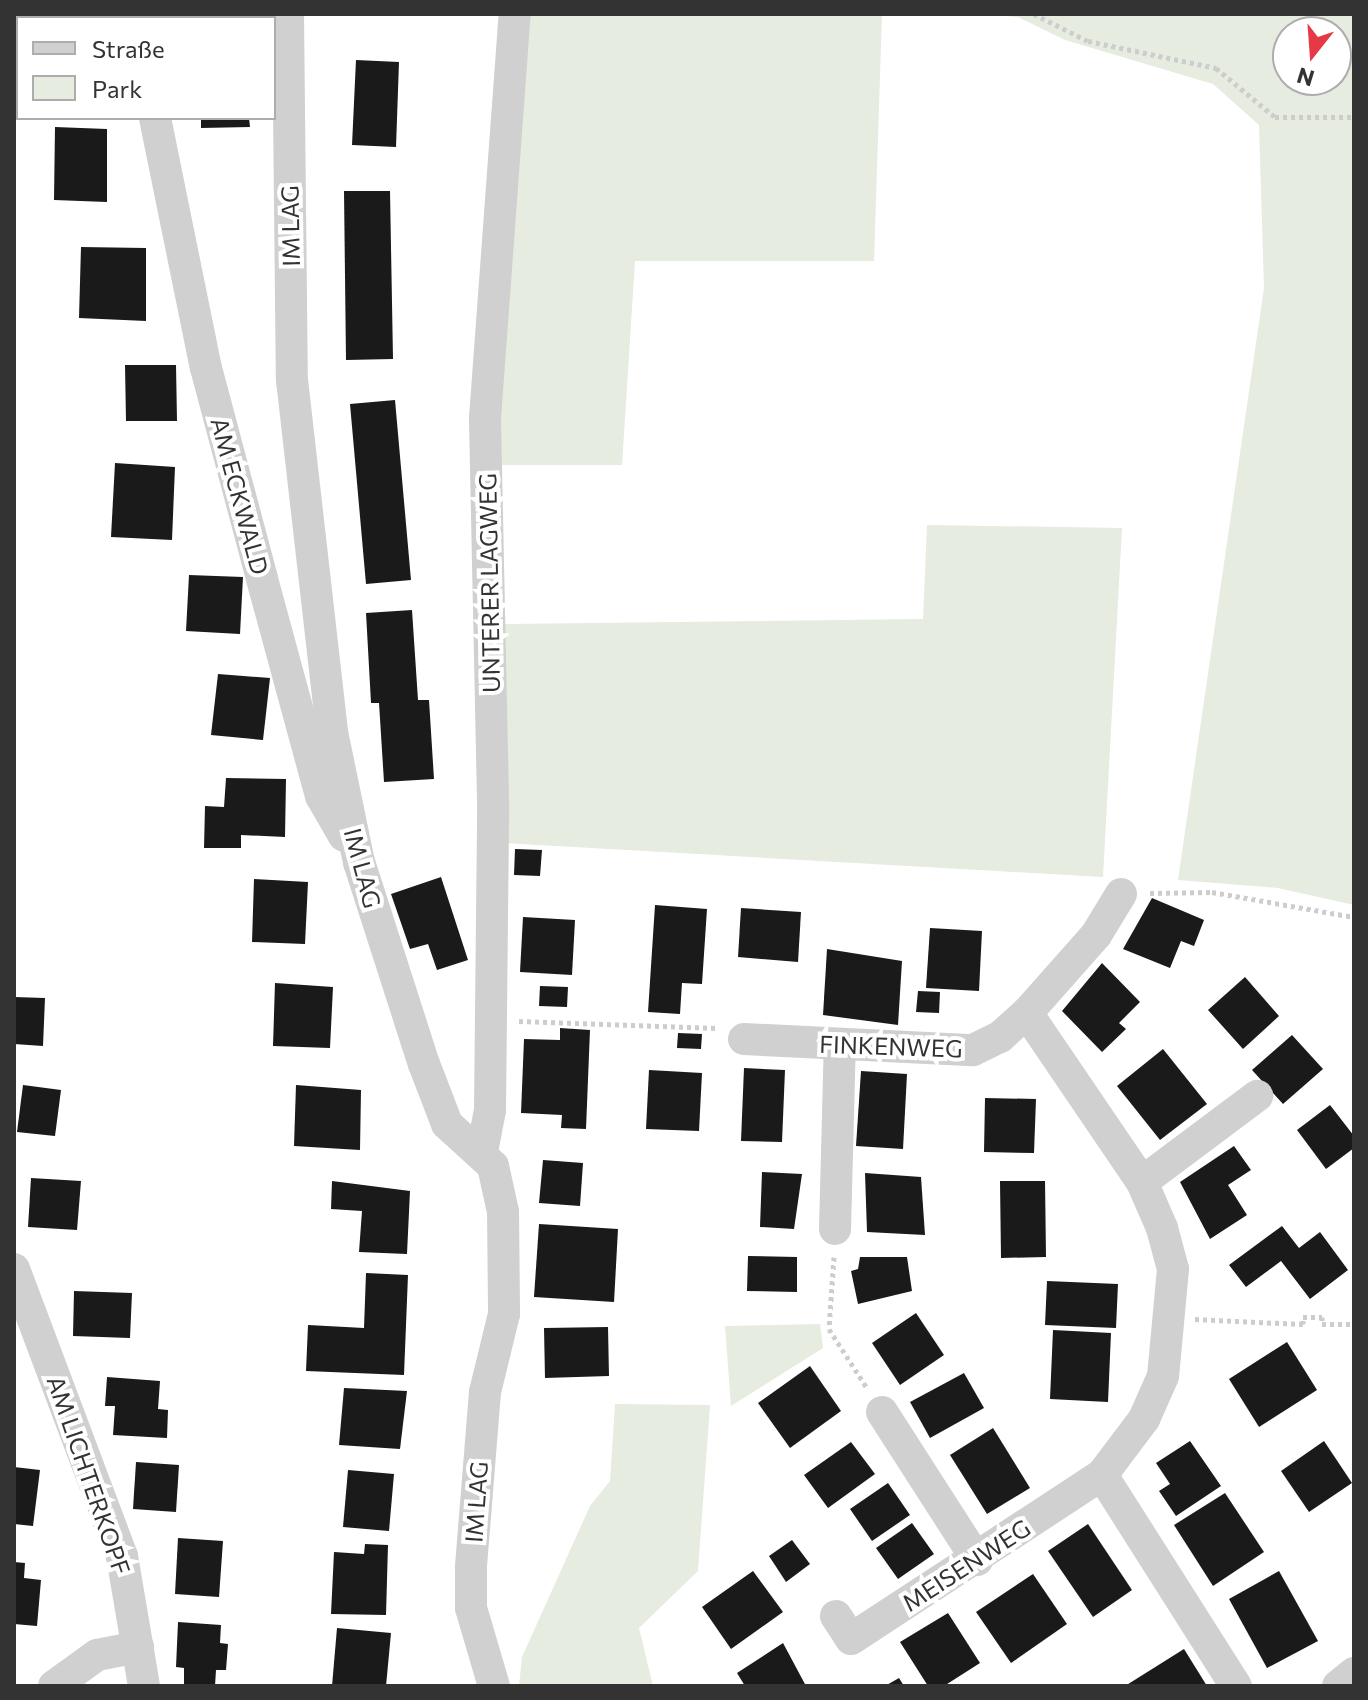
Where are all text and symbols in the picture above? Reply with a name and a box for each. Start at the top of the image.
legend [16,16,276,120]
north arrow [1272,16,1352,96]
text: Straße [92,34,165,63]
text: N [1294,62,1317,93]
text: Park [92,74,142,103]
street label: IM LAG [275,185,305,267]
street label: AM ECKWALD [205,414,275,578]
street label: UNTERER LAGWEG [473,473,505,693]
street label: IM LAG [339,825,387,911]
street label: FINKENWEG [819,1029,963,1063]
street label: AM LICHTERKOPF [41,1372,137,1578]
street label: IM LAG [459,1460,493,1544]
street label: MEISENWEG [897,1513,1035,1617]

